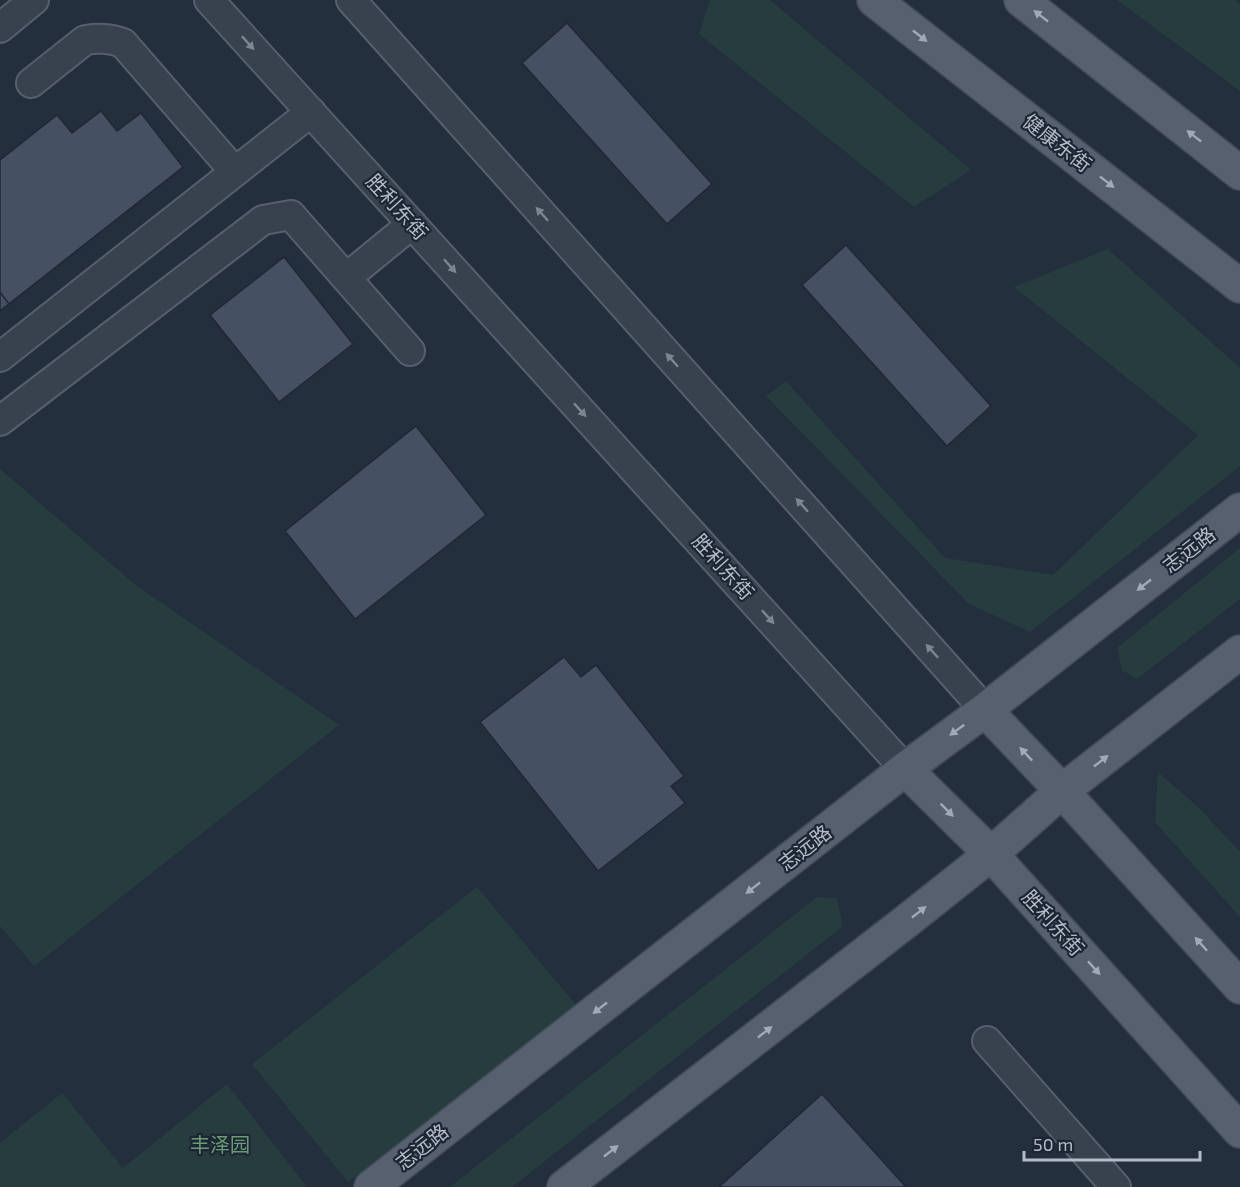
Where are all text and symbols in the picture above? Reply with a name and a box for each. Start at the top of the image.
one-way arrow [1033,9,1049,22]
one-way arrow [912,30,928,42]
one-way arrow [241,36,255,51]
street label: 健康东街 [1019,108,1097,176]
one-way arrow [1186,130,1202,143]
street label: 胜利东街 [362,169,433,244]
one-way arrow [1098,176,1114,188]
one-way arrow [535,207,549,222]
one-way arrow [443,258,457,273]
one-way arrow [666,353,679,368]
one-way arrow [573,403,587,417]
one-way arrow [795,498,809,513]
street label: 志远路 [1157,521,1219,577]
street label: 胜利东街 [688,529,759,604]
one-way arrow [1137,578,1152,590]
one-way arrow [761,609,774,624]
one-way arrow [926,644,939,659]
one-way arrow [950,724,965,736]
one-way arrow [1020,747,1033,762]
one-way arrow [1093,754,1109,767]
one-way arrow [939,803,953,817]
street label: 志远路 [773,819,835,875]
one-way arrow [745,882,761,895]
street label: 胜利东街 [1018,885,1089,960]
one-way arrow [911,906,927,919]
one-way arrow [1195,937,1208,952]
one-way arrow [1087,960,1100,975]
one-way arrow [592,1002,607,1014]
one-way arrow [757,1026,772,1038]
street label: 志远路 [390,1118,452,1174]
scale bar [1024,1124,1200,1162]
park label: 丰泽园 [190,1132,250,1156]
text: 50 m [1033,1133,1073,1155]
one-way arrow [603,1146,618,1158]

